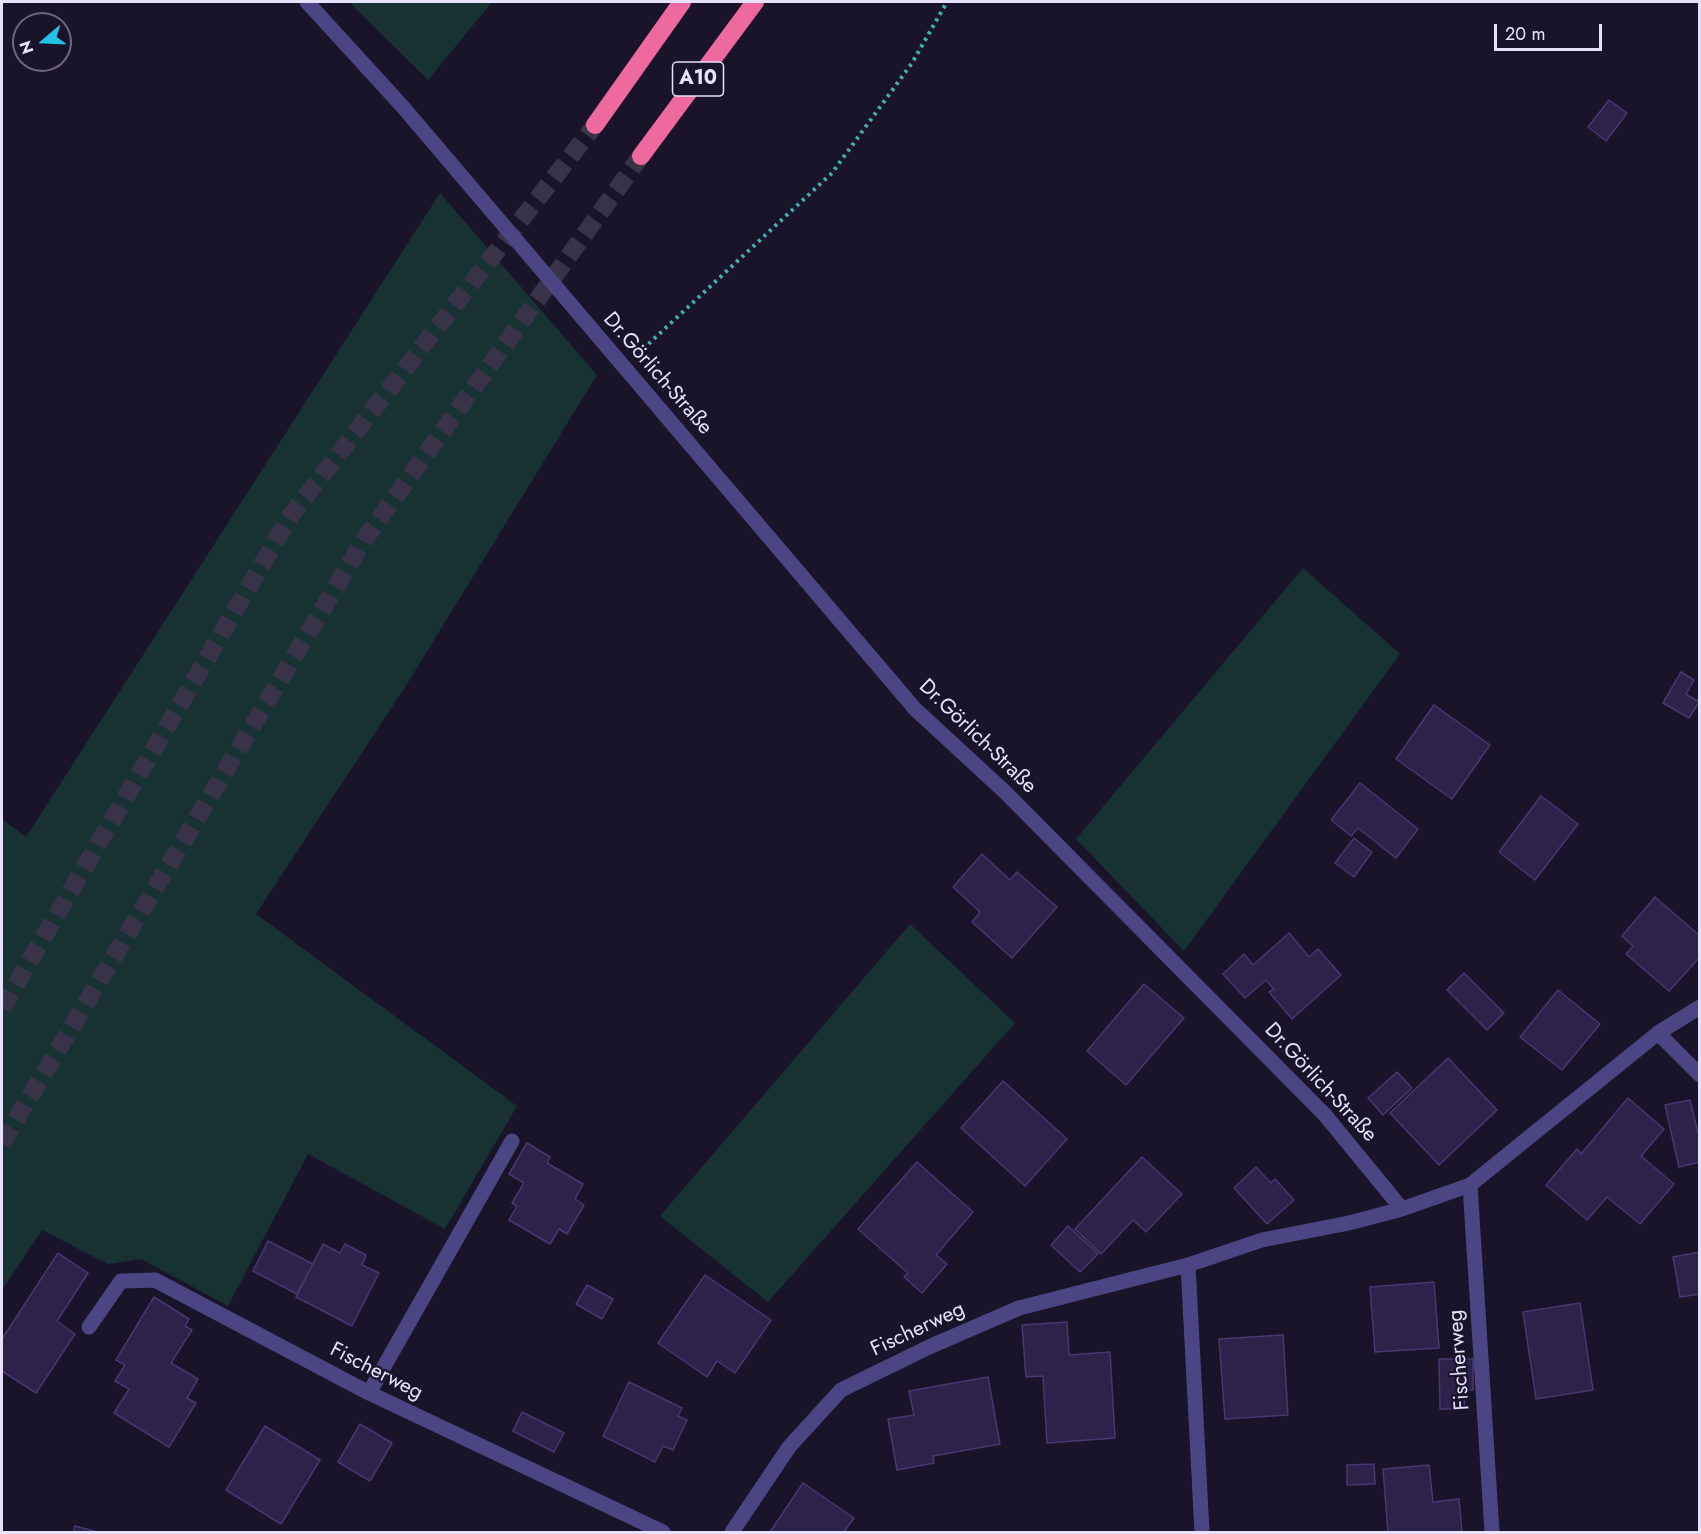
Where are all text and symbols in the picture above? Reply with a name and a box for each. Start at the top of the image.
north arrow [12,12,72,72]
scale bar [1497,12,1605,50]
text: 20 m [1505,21,1545,47]
text: N [13,38,39,57]
road number: A10 [672,62,724,96]
street label: Dr.Görlich-Straße [597,308,717,440]
street label: Dr.Görlich-Straße [913,675,1041,799]
street label: Dr.Görlich-Straße [1258,1018,1382,1148]
street label: Fischerweg [867,1297,969,1363]
street label: Fischerweg [1444,1309,1476,1411]
street label: Fischerweg [325,1338,427,1406]

